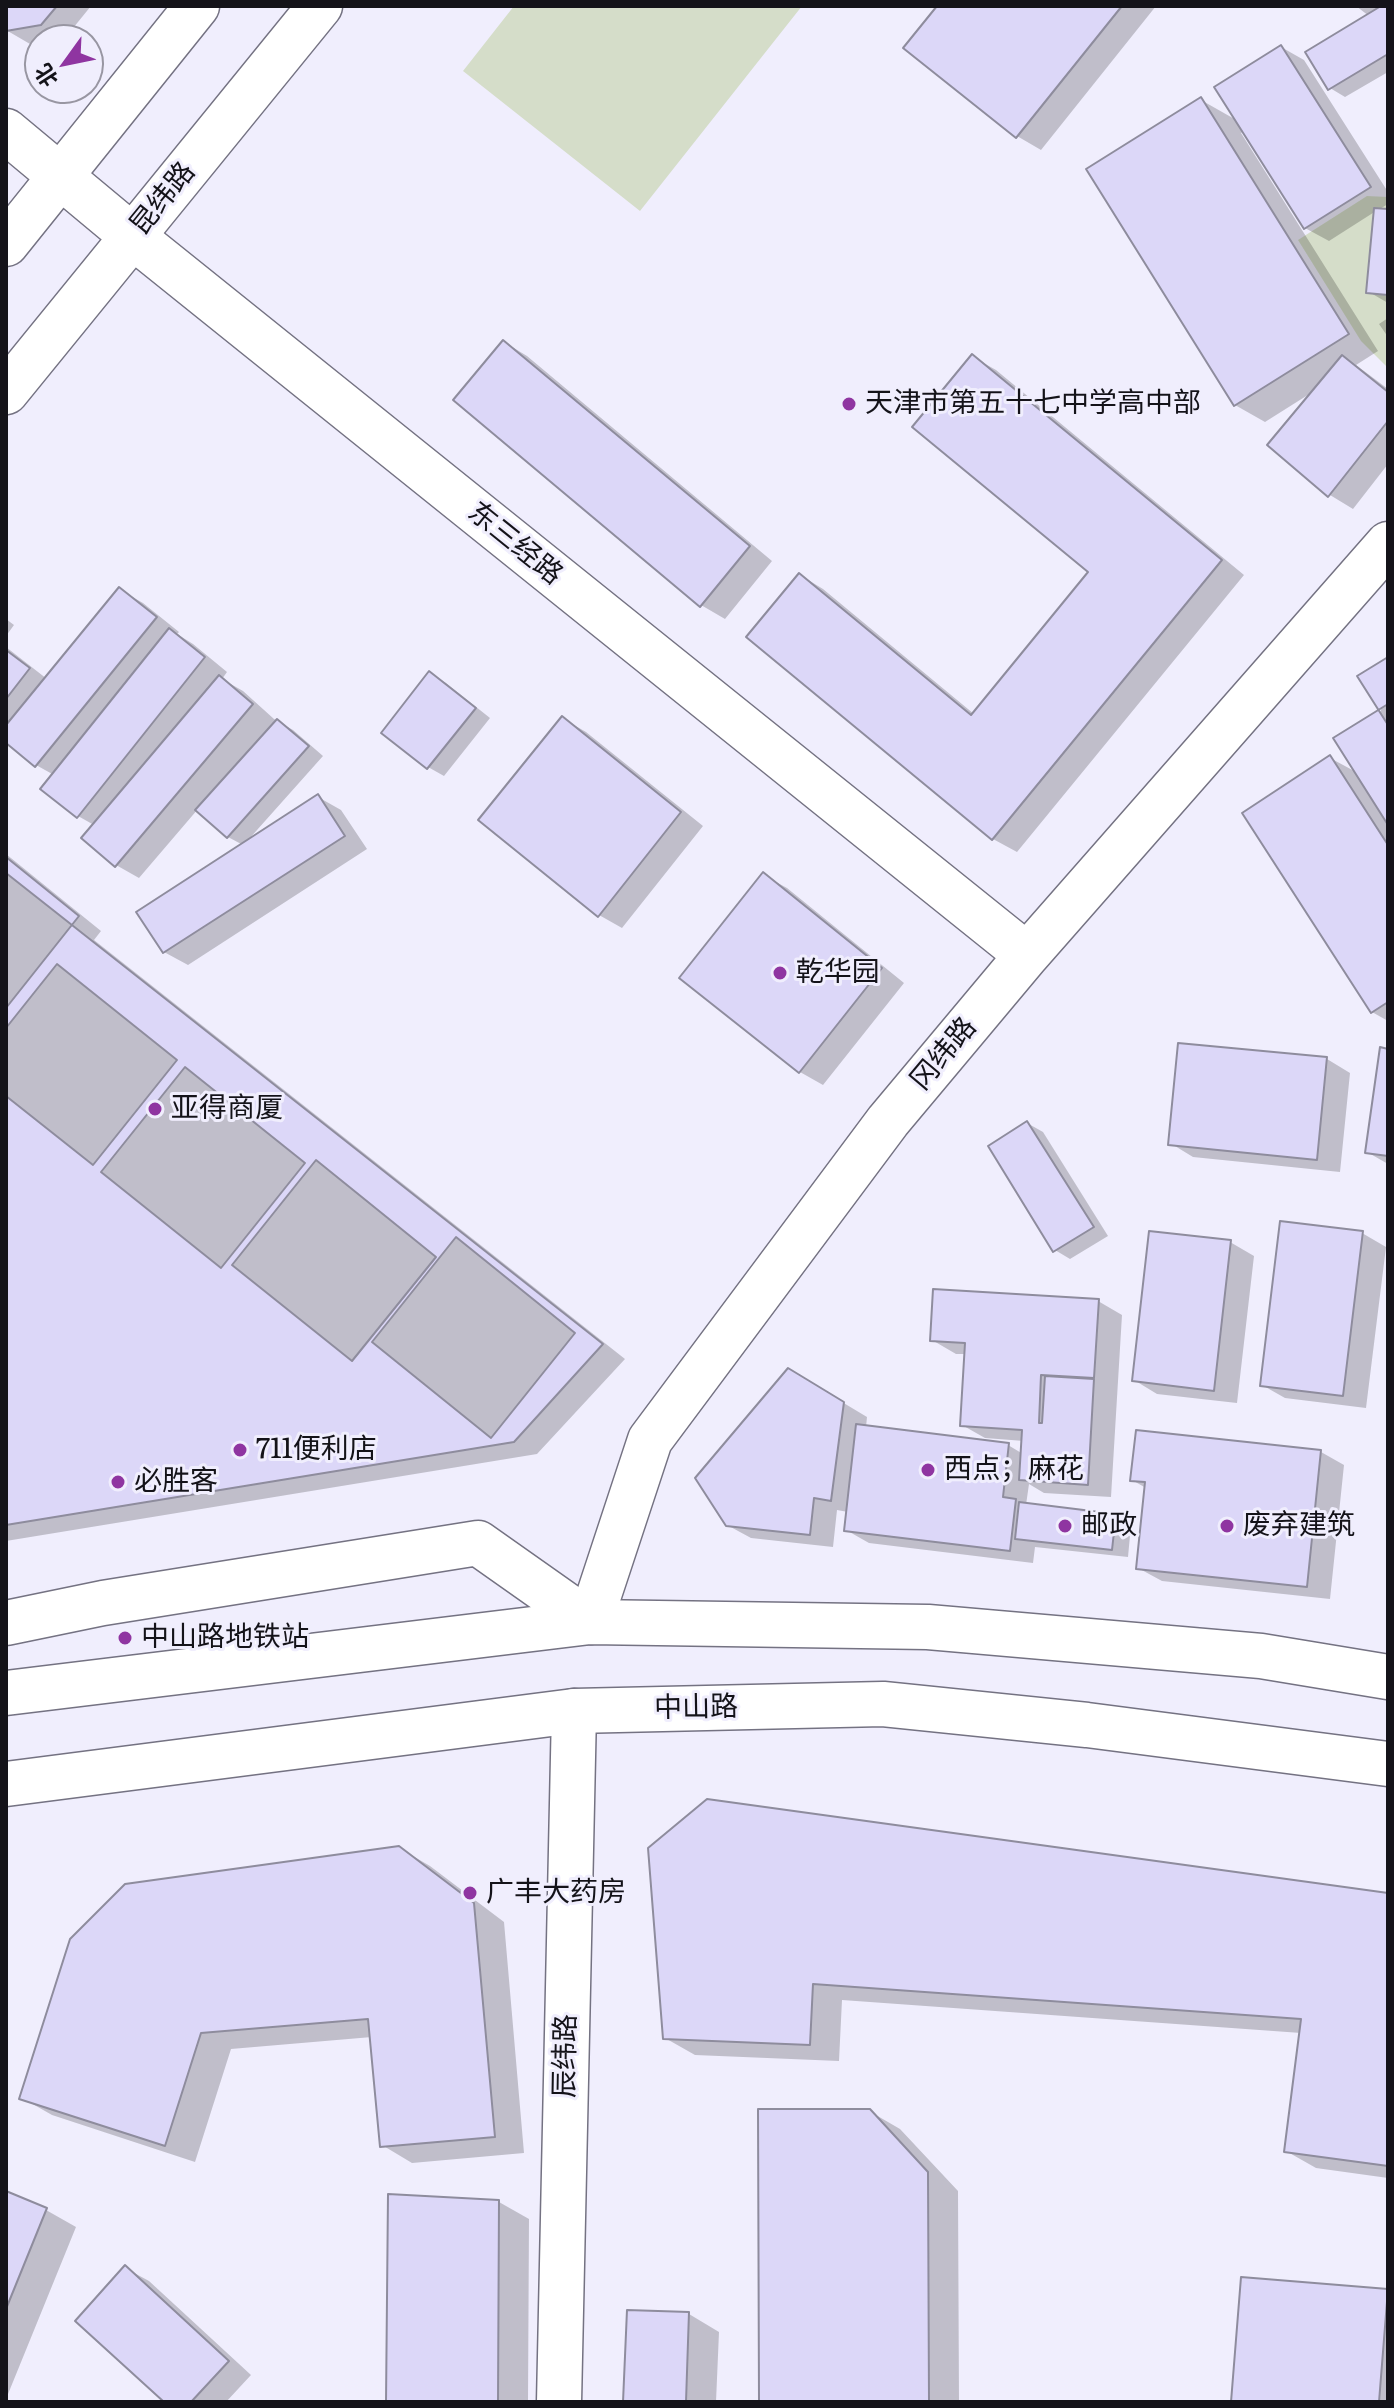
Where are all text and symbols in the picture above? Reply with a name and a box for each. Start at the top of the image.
north arrow [24,24,104,104]
text: 北 [25,58,65,94]
street label: 昆纬路 [124,156,202,242]
place label: 天津市第五十七中学高中部 [865,387,1201,421]
marker: 天津市第五十七中学高中部 [840,395,858,413]
street label: 东三经路 [461,496,569,592]
place label: 乾华园 [796,956,880,990]
marker: 乾华园 [771,964,789,982]
street label: 冈纬路 [904,1011,984,1097]
place label: 亚得商厦 [171,1092,283,1126]
marker: 亚得商厦 [146,1100,164,1118]
place label: 711便利店 [256,1433,377,1467]
marker: 711便利店 [231,1441,249,1459]
place label: 西点；麻花 [944,1453,1084,1487]
marker: 西点；麻花 [919,1461,937,1479]
place label: 必胜客 [134,1465,218,1499]
marker: 必胜客 [109,1473,127,1491]
place label: 邮政 [1081,1509,1137,1543]
place label: 废弃建筑 [1243,1509,1355,1543]
marker: 邮政 [1056,1517,1074,1535]
marker: 废弃建筑 [1218,1517,1236,1535]
place label: 中山路地铁站 [141,1621,309,1655]
marker: 中山路地铁站 [116,1629,134,1647]
street label: 中山路 [654,1690,738,1726]
place label: 广丰大药房 [486,1876,626,1910]
marker: 广丰大药房 [461,1884,479,1902]
street label: 辰纬路 [548,2014,584,2098]

